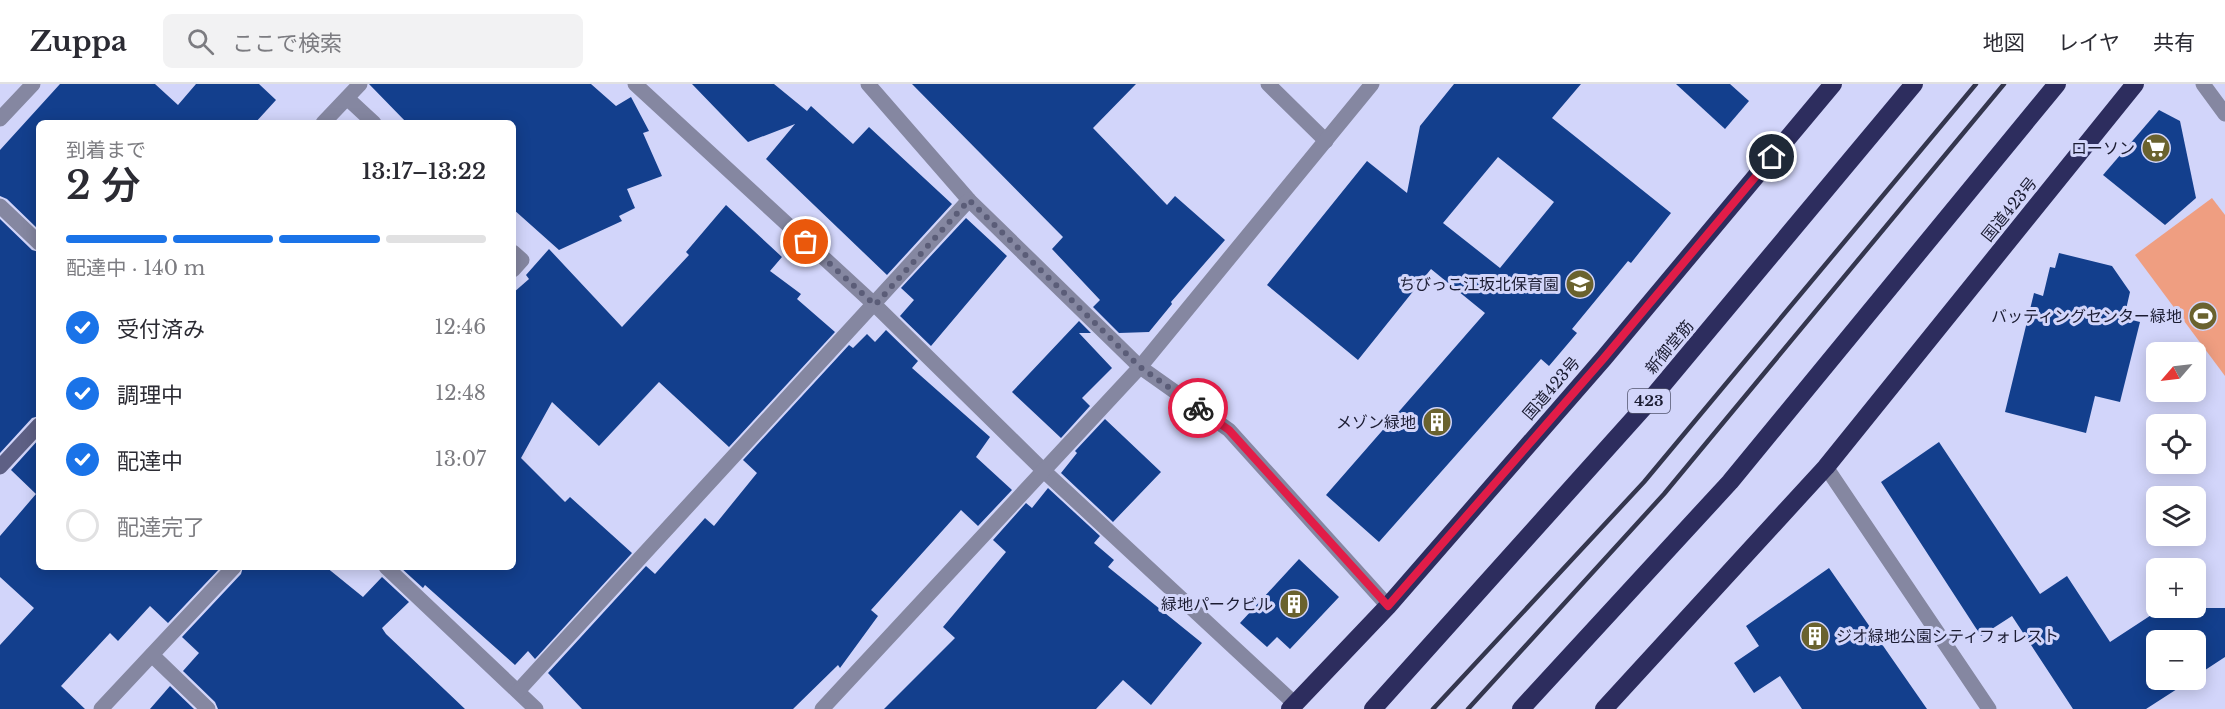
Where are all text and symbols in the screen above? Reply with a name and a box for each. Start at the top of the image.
search box [163,14,583,68]
text: Zuppa [30,24,127,59]
icon: search [184,25,217,58]
text: ここで検索 [232,30,342,57]
text: 地図 [1983,30,2025,56]
text: レイヤ [2058,30,2120,56]
text: 共有 [2153,30,2195,56]
pin [1746,131,1797,182]
supermarket icon: ローソン [2140,132,2172,164]
text: 到着まで [66,138,146,162]
place label: ローソン [2071,138,2135,158]
icon: home [1755,140,1788,173]
text: 13:17–13:22 [362,158,486,185]
text: 2 分 [66,161,141,210]
street label: 国道423号 [1977,173,2041,245]
pin [780,216,831,267]
icon: bag [789,225,822,258]
text: 配達中 · 140 m [66,256,205,280]
school or university icon: ちびっこ江坂北保育園 [1564,268,1596,300]
place label: ちびっこ江坂北保育園 [1399,274,1559,294]
sports icon: バッティングセンター緑地 [2187,300,2219,332]
place label: バッティングセンター緑地 [1991,306,2182,326]
icon: check [66,311,99,344]
text: 12:46 [435,315,486,339]
text: 受付済み [117,316,205,343]
street label: 新御堂筋 [1641,316,1697,378]
north arrow [2146,342,2206,402]
map controls [2146,342,2206,690]
street label: 国道423号 [1518,352,1584,424]
icon: check [66,377,99,410]
courier [1168,378,1228,438]
text: 12:48 [435,381,486,405]
text: 調理中 [117,382,183,409]
road number: 423 [1628,389,1670,413]
icon: bike [1182,392,1215,425]
building icon: メゾン緑地 [1421,406,1453,438]
place label: メゾン緑地 [1336,412,1416,432]
button: locate [2146,414,2206,474]
icon: check [66,443,99,476]
text: 13:07 [435,447,486,471]
text: 配達中 [117,448,183,475]
button: layers [2146,486,2206,546]
text: 配達完了 [117,514,205,541]
button: + [2146,558,2206,618]
building icon: 緑地パークビル [1278,588,1310,620]
place label: 緑地パークビル [1161,594,1273,614]
building icon: ジオ緑地公園シティフォレスト [1799,620,1831,652]
place label: ジオ緑地公園シティフォレスト [1836,626,2059,646]
button: − [2146,630,2206,690]

